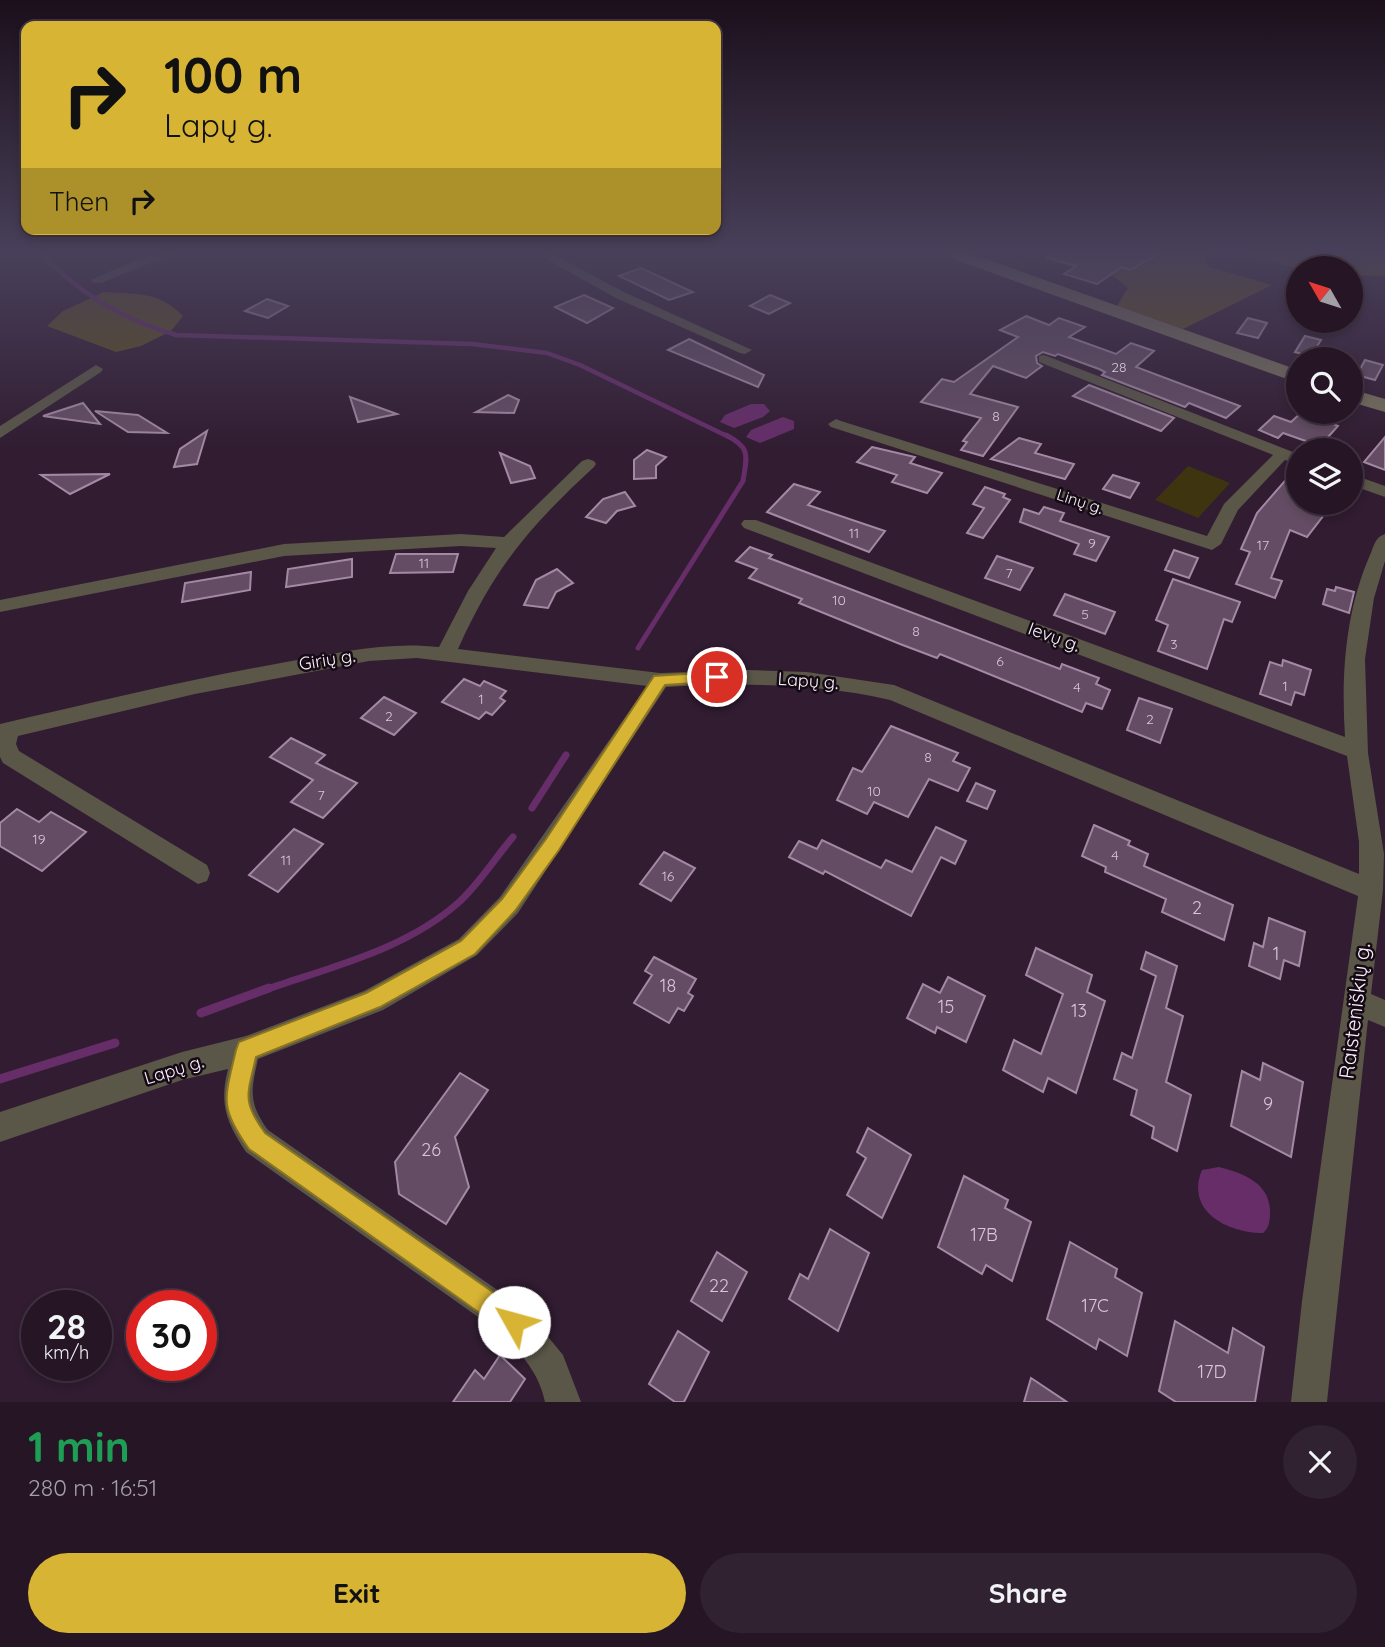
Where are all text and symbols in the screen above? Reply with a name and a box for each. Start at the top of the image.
text: 100 m [164,44,302,105]
icon: right [49,49,140,140]
text: Lapų g. [164,105,273,145]
icon: right [123,182,161,220]
text: Then [49,185,109,218]
north arrow [1286,256,1363,332]
map controls [1286,256,1363,515]
button: search [1286,347,1363,424]
house number: 28 [1111,358,1127,376]
house number: 8 [992,407,1000,425]
button: layers [1286,438,1363,515]
street label: Linų g. [1054,484,1106,518]
house number: 11 [849,524,859,542]
house number: 9 [1088,534,1096,552]
house number: 17 [1257,536,1269,554]
house number: 11 [419,554,429,572]
house number: 7 [1005,564,1013,582]
house number: 10 [832,591,846,609]
house number: 5 [1081,605,1089,623]
street label: Ievų g. [1025,617,1083,657]
house number: 8 [912,622,920,640]
house number: 3 [1170,635,1178,653]
street label: Girių g. [297,644,357,675]
pin [687,647,747,707]
house number: 6 [996,652,1004,670]
icon: arrive [698,658,736,696]
street label: Lapų g. [777,667,839,694]
house number: 1 [1282,677,1288,695]
house number: 4 [1073,678,1081,696]
house number: 1 [478,690,484,708]
house number: 2 [385,707,393,725]
house number: 2 [1146,710,1154,728]
house number: 8 [924,748,932,766]
house number: 10 [867,782,881,800]
house number: 7 [317,786,325,804]
house number: 19 [33,830,46,848]
house number: 4 [1111,846,1119,864]
house number: 11 [281,851,291,869]
house number: 16 [662,867,675,885]
house number: 2 [1192,896,1202,919]
street label: Raisteniškių g. [1333,941,1375,1080]
house number: 1 [1273,942,1279,965]
house number: 18 [660,974,676,997]
house number: 15 [938,995,954,1018]
house number: 13 [1071,999,1087,1022]
street label: Lapų g. [141,1050,206,1089]
house number: 9 [1263,1092,1273,1115]
house number: 26 [421,1138,441,1161]
house number: 17B [970,1223,998,1246]
house number: 22 [709,1274,729,1297]
position arrow [477,1285,551,1359]
speed limit sign: 30 [126,1290,217,1381]
house number: 17C [1081,1294,1109,1317]
text: 28 [47,1304,86,1348]
text: km/h [44,1341,89,1364]
house number: 17D [1198,1360,1226,1383]
text: 1 min [28,1420,130,1473]
button: close [1283,1425,1357,1499]
text: 280 m · 16:51 [28,1473,157,1502]
button: Exit [28,1553,686,1633]
button: Share [700,1553,1357,1633]

